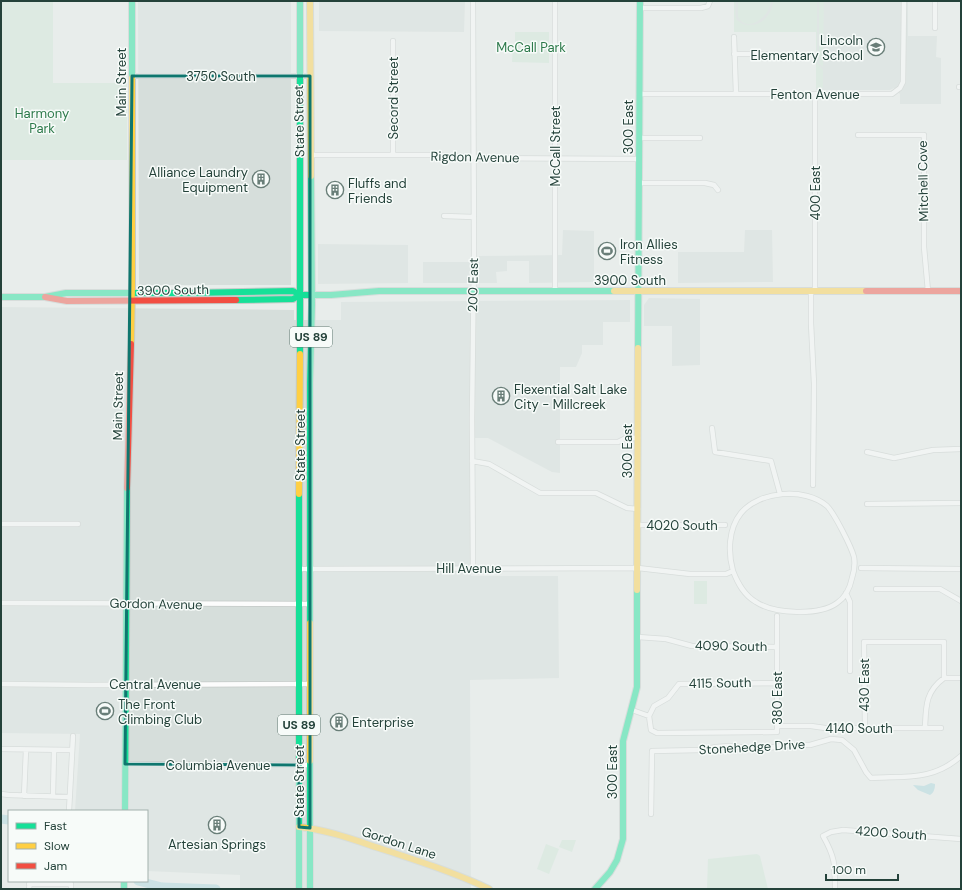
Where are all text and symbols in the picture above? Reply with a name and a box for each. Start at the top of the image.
place label: Lincoln Elementary School [751,32,863,64]
school or university icon: Lincoln Elementary School [866,37,886,57]
park label: McCall Park [496,39,566,56]
street label: Main Street [113,48,130,116]
street label: Secord Street [385,56,402,140]
street label: 3750 South [186,68,256,85]
street label: State Street [290,85,308,157]
street label: Fenton Avenue [770,86,860,103]
street label: 300 East [620,100,637,154]
park label: Harmony Park [15,105,69,137]
street label: McCall Street [547,106,564,186]
street label: Mitchell Cove [914,140,932,222]
street label: Rigdon Avenue [430,148,520,166]
place label: Alliance Laundry Equipment [149,164,248,196]
street label: 400 East [807,166,824,220]
building icon: Alliance Laundry Equipment [251,169,271,189]
place label: Fluffs and Friends [348,175,407,207]
building icon: Fluffs and Friends [325,180,345,200]
place label: Iron Allies Fitness [620,236,678,268]
sports icon: Iron Allies Fitness [597,241,617,261]
street label: 200 East [464,258,482,312]
street label: 3900 South [594,272,666,289]
street label: 3900 South [137,281,209,299]
road number: US 89 [290,327,332,347]
street label: Main Street [109,371,127,441]
place label: Flexential Salt Lake City - Millcreek [514,381,627,413]
building icon: Flexential Salt Lake City - Millcreek [491,386,511,406]
street label: State Street [292,409,309,481]
street label: 300 East [619,424,636,478]
street label: 4020 South [646,517,718,534]
street label: Hill Avenue [436,560,502,577]
street label: Gordon Avenue [109,595,203,613]
street label: 4090 South [695,637,767,655]
street label: 430 East [856,658,873,712]
street label: 380 East [769,671,786,725]
street label: 4115 South [689,674,751,692]
street label: Central Avenue [109,676,201,693]
place label: The Front Climbing Club [118,696,202,728]
sports icon: The Front Climbing Club [95,701,115,721]
building icon: Enterprise [329,712,349,732]
place label: Enterprise [352,714,414,731]
road number: US 89 [278,715,320,735]
street label: 4140 South [825,720,893,737]
street label: Stonehedge Drive [698,736,806,758]
street label: State Street [291,745,308,817]
street label: 300 East [604,745,621,799]
street label: Columbia Avenue [166,757,270,774]
legend [8,810,148,882]
building icon: Artesian Springs [207,815,227,835]
text: Fast [44,818,67,834]
street label: 4200 South [855,822,927,844]
street label: Gordon Lane [359,823,439,863]
place label: Artesian Springs [168,836,266,853]
text: Slow [44,838,70,854]
scale bar [826,856,898,882]
text: Jam [44,858,67,874]
text: 100 m [832,862,866,878]

